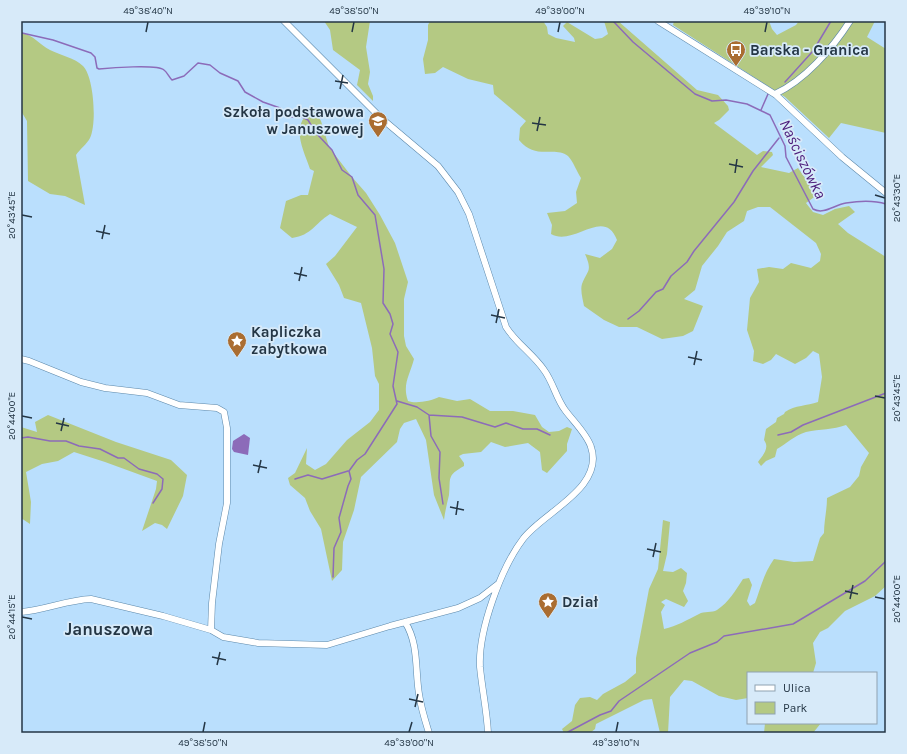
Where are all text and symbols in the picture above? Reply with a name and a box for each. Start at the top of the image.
text: 49°38'40"N [123,5,173,17]
text: 49°38'50"N [329,5,379,17]
text: 49°39'00"N [535,5,585,17]
text: 49°39'10"N [744,5,790,17]
bus stop icon: Barska - Granica [725,39,747,67]
place label: Barska - Granica [750,41,869,59]
place label: Szkoła podstawowa w Januszowej [223,103,364,138]
school or university icon: Szkoła podstawowa w Januszowej [367,110,389,138]
water label: Naściszówka [776,116,830,202]
text: 20°43'30"E [891,174,903,222]
text: 20°43'45"E [6,191,18,239]
place label: Kapliczka zabytkowa [251,323,327,358]
place icon: Kapliczka zabytkowa [226,330,248,358]
text: 20°43'45"E [891,374,903,422]
text: 20°44'00"E [6,392,18,440]
text: 20°44'00"E [891,575,903,623]
place icon: Dział [537,591,559,619]
place label: Dział [562,593,598,611]
text: 20°44'15"E [6,594,18,640]
district label: Januszowa [65,619,153,639]
legend [747,672,877,724]
text: Ulica [783,681,811,695]
text: Park [783,701,808,715]
text: 49°38'50"N [178,737,228,749]
text: 49°39'00"N [384,737,434,749]
text: 49°39'10"N [593,737,639,749]

